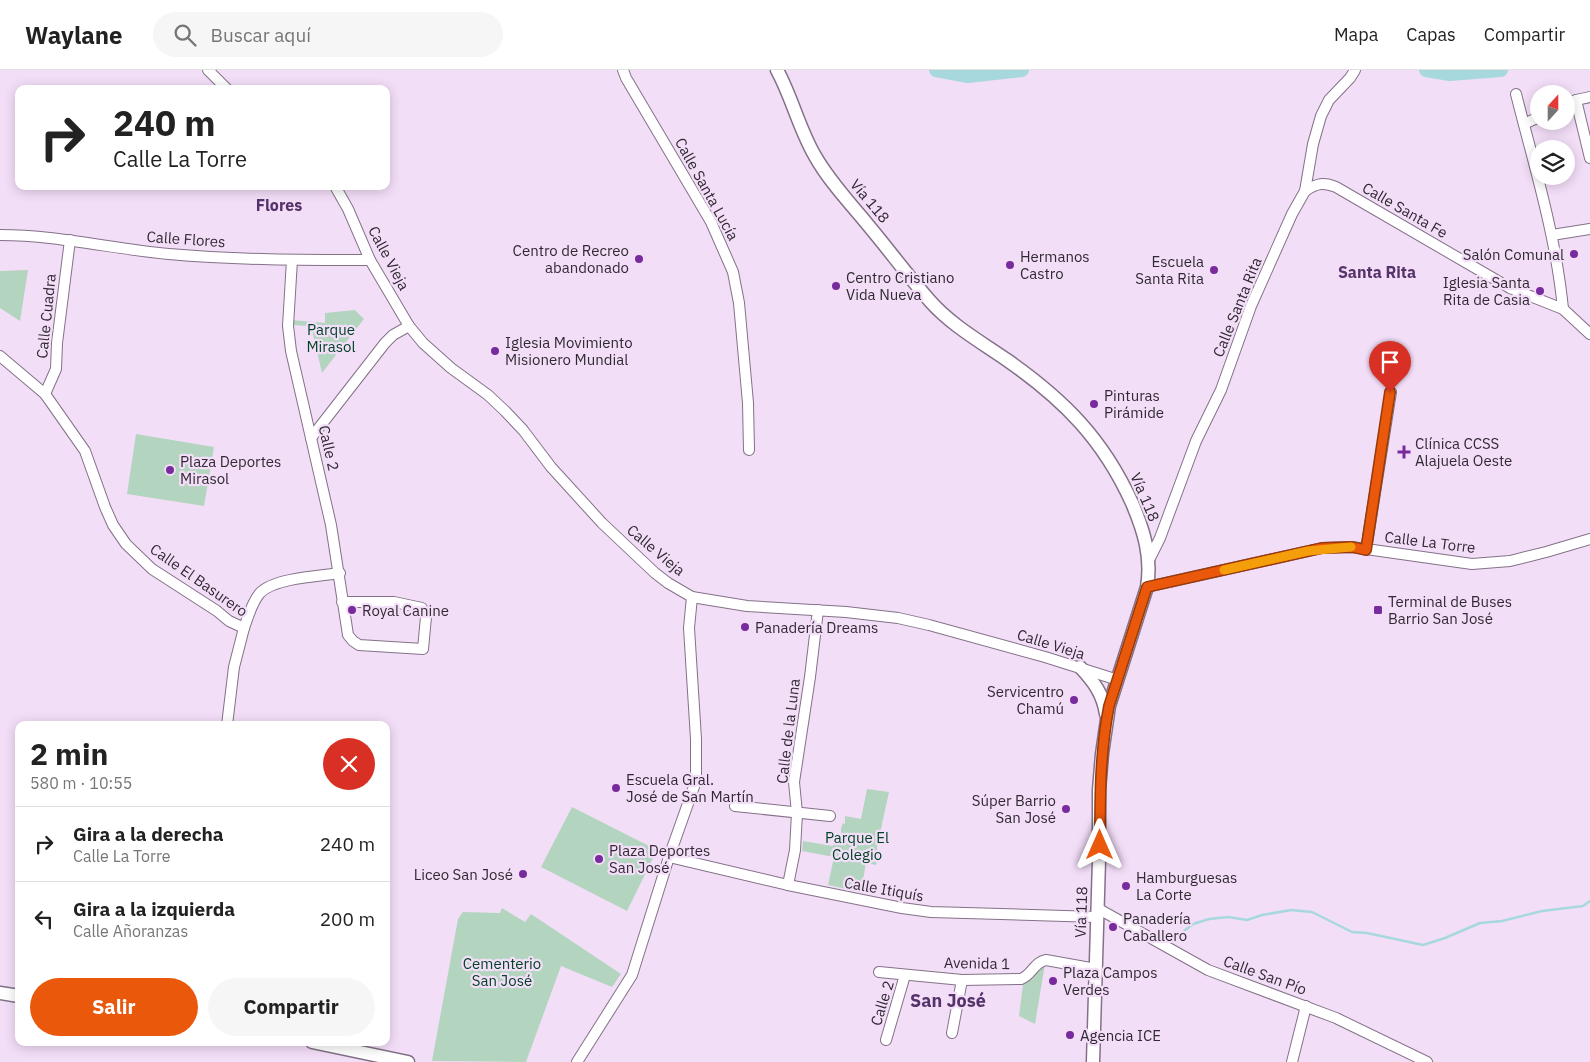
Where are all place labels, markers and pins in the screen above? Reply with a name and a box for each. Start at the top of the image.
place label: Centro de Recreo abandonado [513,241,629,277]
place label: Salón Comunal [1463,245,1564,264]
place label: Hermanos Castro [1020,247,1090,283]
marker: Salón Comunal [1568,248,1580,260]
place label: Escuela Santa Rita [1135,252,1204,288]
marker: Centro de Recreo abandonado [633,253,645,265]
marker: Hermanos Castro [1004,259,1016,271]
marker: Escuela Santa Rita [1208,264,1220,276]
place label: Centro Cristiano Vida Nueva [846,268,954,304]
place label: Iglesia Santa Rita de Casia [1443,273,1530,309]
marker: Centro Cristiano Vida Nueva [830,280,842,292]
marker: Iglesia Santa Rita de Casia [1534,285,1546,297]
place label: Iglesia Movimiento Misionero Mundial [505,333,633,369]
pin [1369,341,1411,392]
marker: Iglesia Movimiento Misionero Mundial [489,345,501,357]
place label: Pinturas Pirámide [1104,386,1164,422]
marker: Pinturas Pirámide [1088,398,1100,410]
place label: Clínica CCSS Alajuela Oeste [1415,434,1512,470]
marker: Clínica CCSS Alajuela Oeste [1397,445,1411,459]
place label: Plaza Deportes Mirasol [180,452,281,488]
marker: Plaza Deportes Mirasol [164,464,176,476]
place label: Terminal de Buses Barrio San José [1388,592,1512,628]
place label: Royal Canine [362,601,449,620]
marker: Royal Canine [346,604,358,616]
marker: Terminal de Buses Barrio San José [1372,604,1384,616]
place label: Panadería Dreams [755,618,878,637]
marker: Panadería Dreams [739,621,751,633]
place label: Servicentro Chamú [987,682,1064,718]
marker: Servicentro Chamú [1068,694,1080,706]
place label: Escuela Gral. José de San Martín [626,770,754,806]
marker: Escuela Gral. José de San Martín [610,782,622,794]
place label: Súper Barrio San José [972,791,1056,827]
marker: Súper Barrio San José [1060,803,1072,815]
place label: Plaza Deportes San José [609,841,710,877]
marker: Plaza Deportes San José [593,853,605,865]
place label: Liceo San José [414,865,513,884]
marker: Liceo San José [517,868,529,880]
place label: Hamburguesas La Corte [1136,868,1237,904]
marker: Hamburguesas La Corte [1120,880,1132,892]
place label: Panadería Caballero [1123,909,1191,945]
marker: Panadería Caballero [1107,921,1119,933]
place label: Plaza Campos Verdes [1063,963,1158,999]
marker: Plaza Campos Verdes [1047,975,1059,987]
place label: Agencia ICE [1080,1026,1161,1045]
marker: Agencia ICE [1064,1029,1076,1041]

